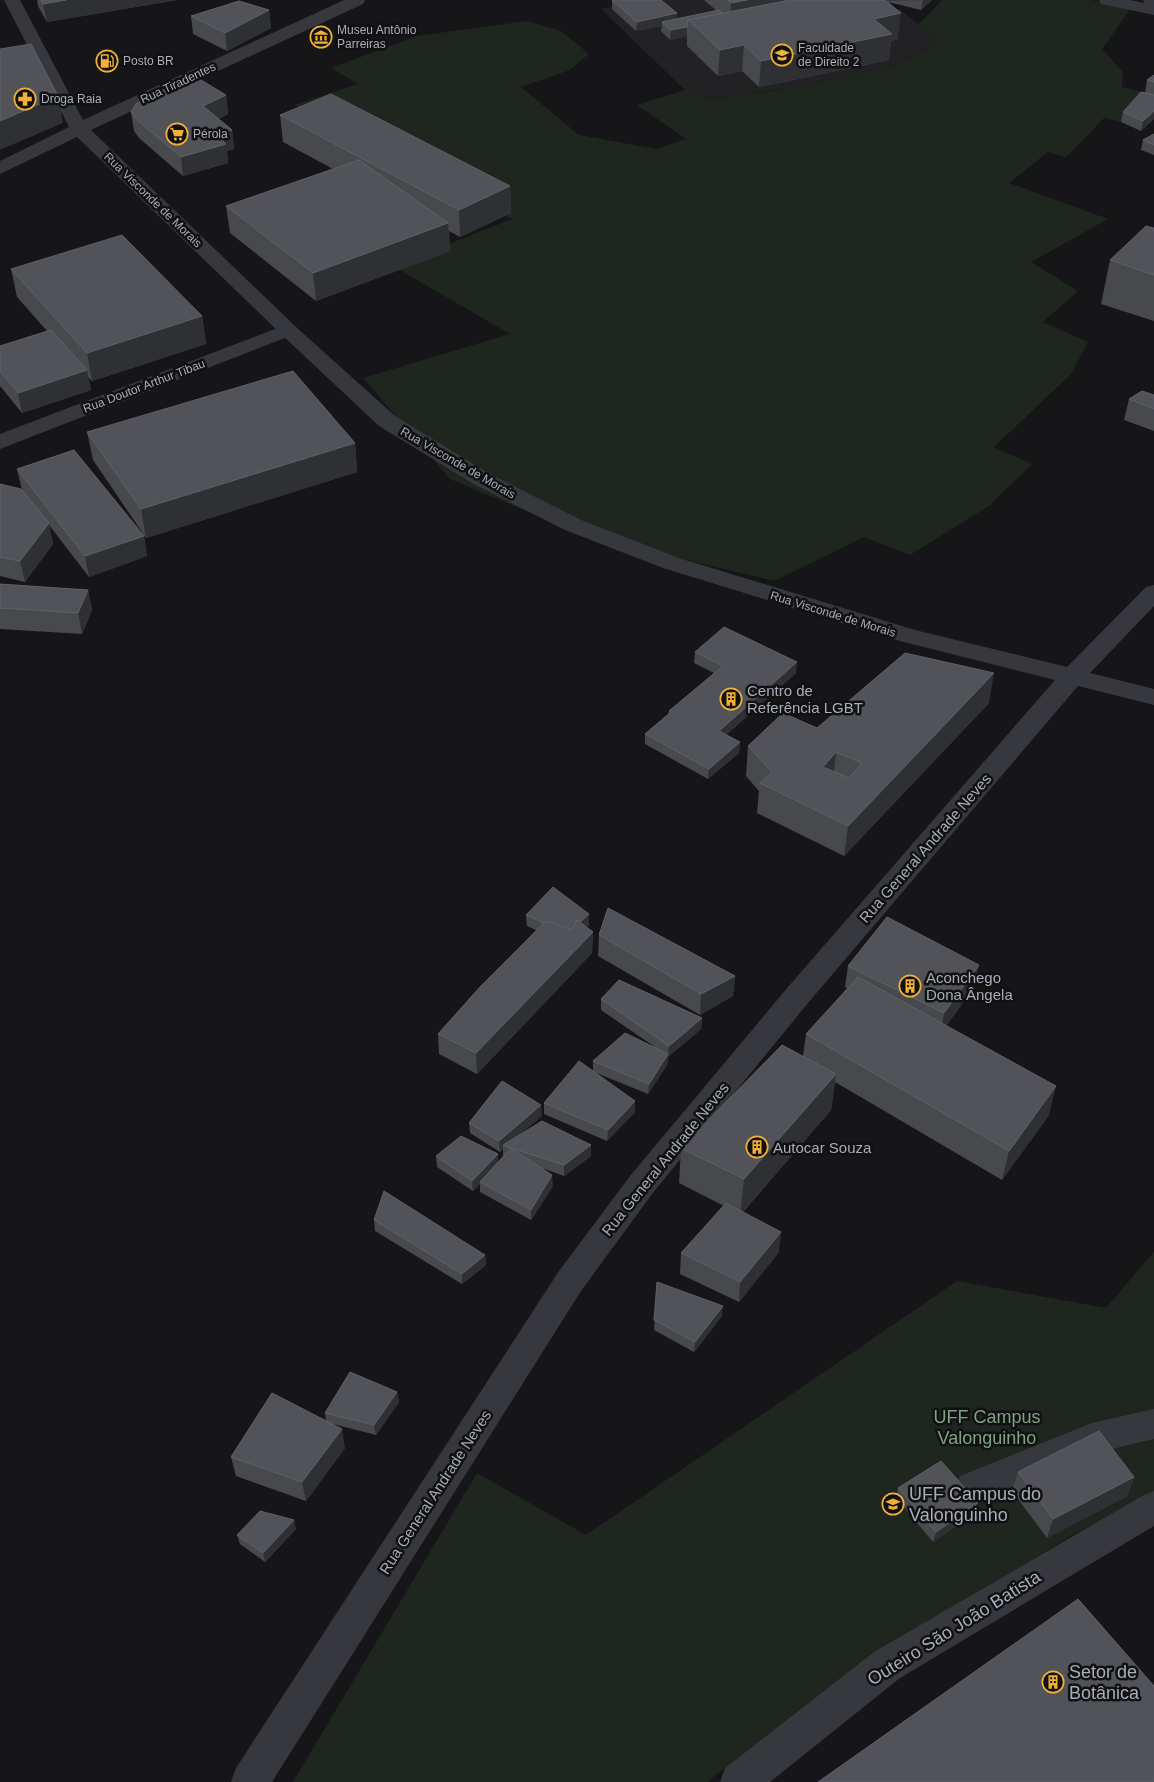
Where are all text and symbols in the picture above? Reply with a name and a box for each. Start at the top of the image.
place label: Museu Antônio Parreiras [337,23,417,51]
museum icon: Museu Antônio Parreiras [309,25,333,49]
place label: Faculdade de Direito 2 [798,41,860,69]
school or university icon: Faculdade de Direito 2 [770,43,794,67]
fuel station icon: Posto BR [95,49,119,73]
place label: Posto BR [123,54,174,68]
street label: Rua Tiradentes [138,59,218,107]
pharmacy icon: Droga Raia [13,87,37,111]
place label: Droga Raia [41,92,102,106]
supermarket icon: Pérola [165,122,189,146]
place label: Pérola [193,127,228,141]
street label: Rua Visconde de Morais [101,150,205,250]
street label: Rua Doutor Arthur Tibau [81,356,207,416]
street label: Rua Visconde de Morais [398,424,518,502]
street label: Rua Visconde de Morais [769,588,897,640]
place label: Centro de Referência LGBT [747,682,863,716]
building icon: Centro de Referência LGBT [719,687,743,711]
street label: Rua General Andrade Neves [856,770,994,926]
place label: Aconchego Dona Ângela [926,969,1013,1003]
building icon: Aconchego Dona Ângela [898,974,922,998]
street label: Rua General Andrade Neves [598,1079,732,1239]
building icon: Autocar Souza [745,1135,769,1159]
place label: Autocar Souza [773,1139,872,1156]
street label: Rua General Andrade Neves [376,1407,494,1577]
park label: UFF Campus Valonguinho [933,1407,1041,1448]
place label: UFF Campus do Valonguinho [909,1484,1041,1525]
school or university icon: UFF Campus do Valonguinho [881,1492,905,1516]
street label: Outeiro São João Batista [864,1566,1045,1690]
place label: Setor de Botânica [1069,1662,1140,1703]
building icon: Setor de Botânica [1041,1670,1065,1694]

